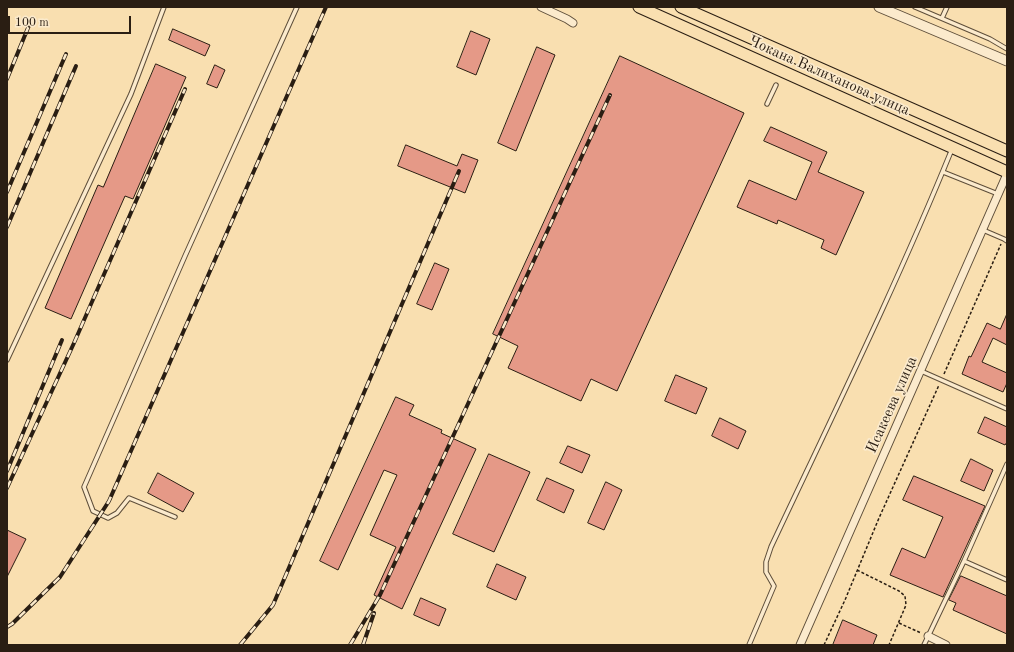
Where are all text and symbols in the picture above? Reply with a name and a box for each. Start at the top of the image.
scale bar [10,8,133,34]
text: 100 m [15,17,49,29]
street label: Чокана Валиханова улица [746,32,912,120]
street label: Исакеева улица [863,354,921,456]

